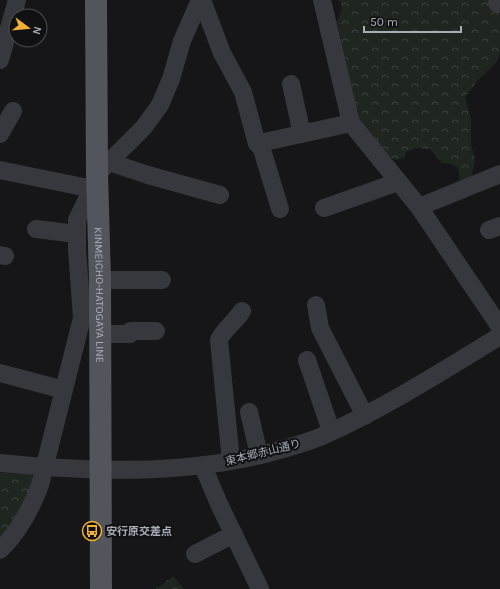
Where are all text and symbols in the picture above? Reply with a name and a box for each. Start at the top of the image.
north arrow [8,8,48,48]
scale bar [364,8,461,34]
text: 50 m [370,15,398,29]
text: N [30,25,44,36]
street label: KINMEICHO-HATOGAYA LINE [91,227,106,363]
street label: 東本郷赤山通り [224,437,302,468]
bus stop icon: 安行原交差点 [81,520,103,542]
place label: 安行原交差点 [106,525,172,538]

